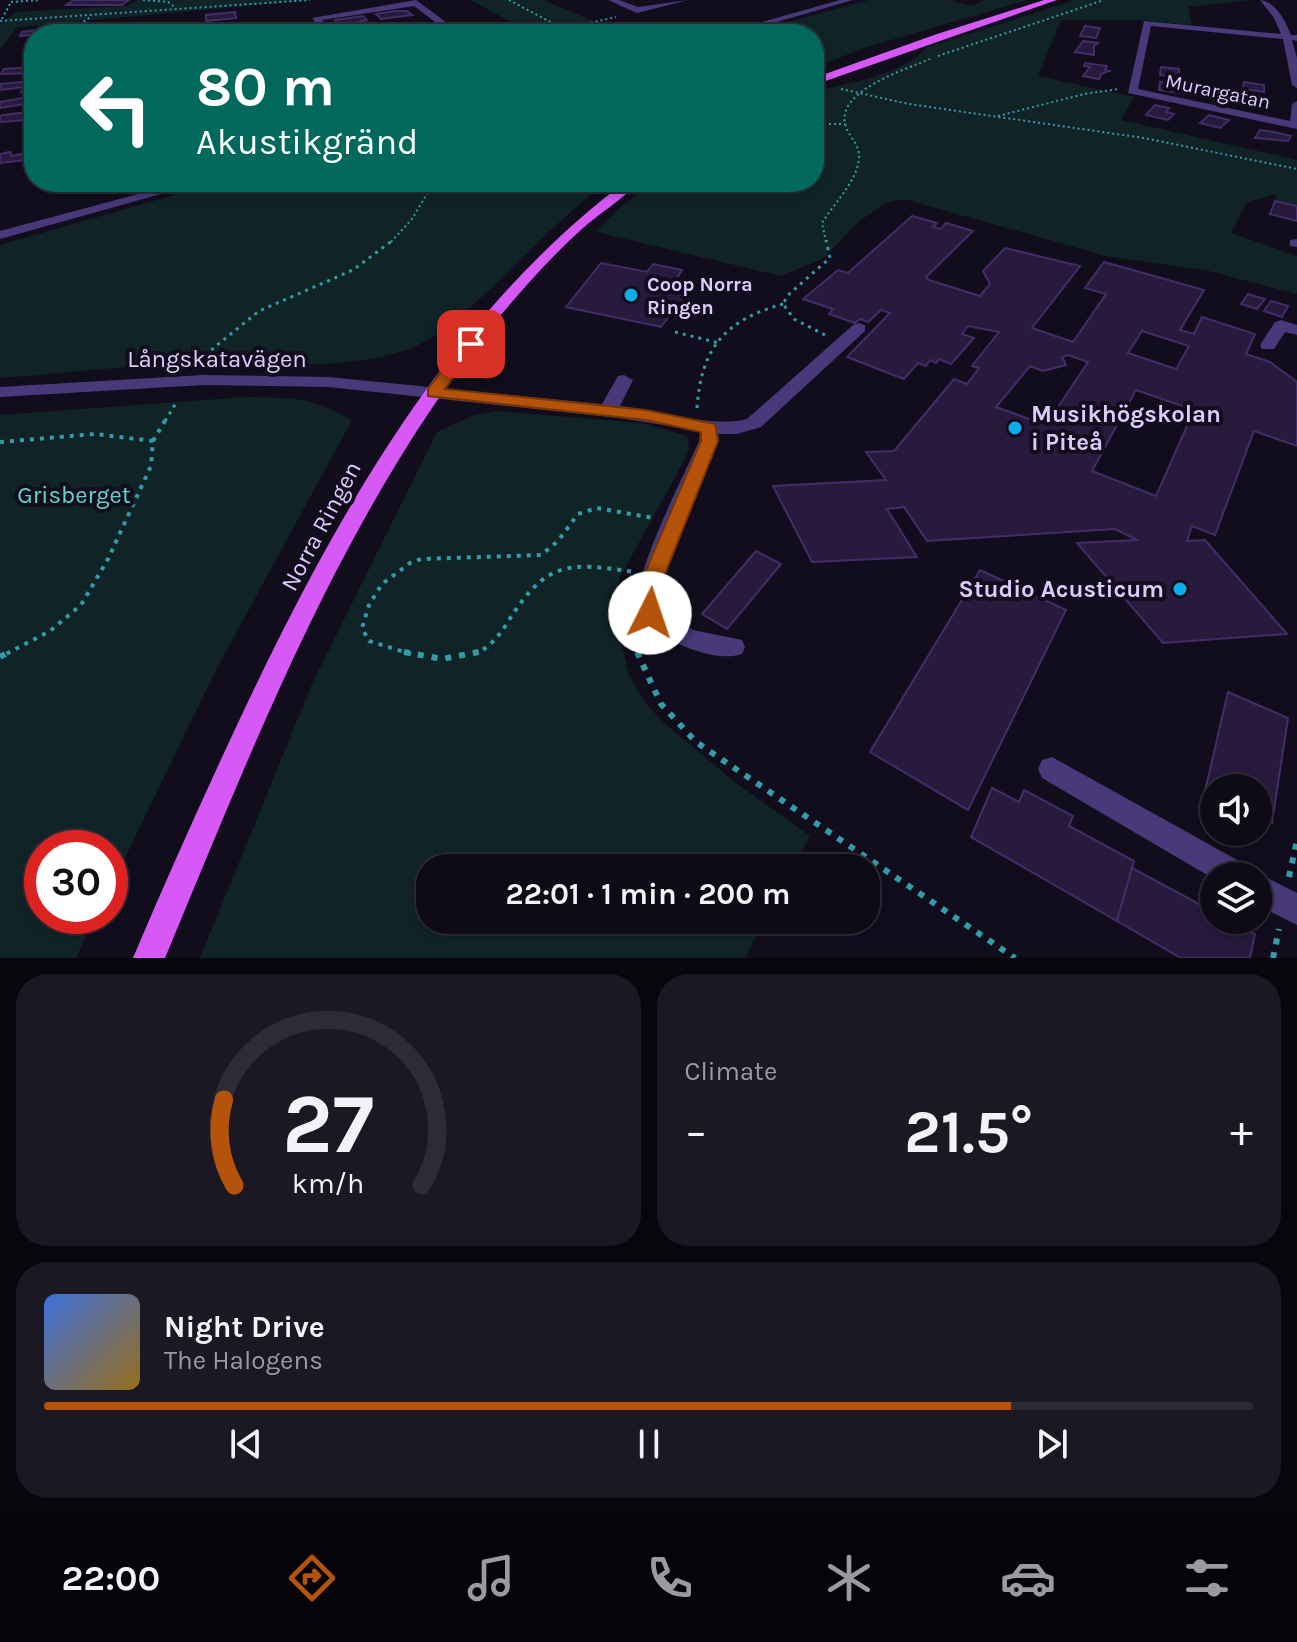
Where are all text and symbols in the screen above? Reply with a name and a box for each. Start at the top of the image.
text: 80 m [196,54,335,119]
icon: left [64,56,168,160]
street label: Murargatan [1163,69,1273,114]
text: Akustikgränd [196,121,418,163]
place label: Coop Norra Ringen [647,273,753,319]
marker: Coop Norra Ringen [622,286,640,304]
pin [437,310,505,378]
icon: arrive [449,322,493,366]
street label: Långskatavägen [127,345,307,373]
place label: Musikhögskolan i Piteå [1031,400,1221,456]
marker: Musikhögskolan i Piteå [1006,419,1024,437]
street label: Norra Ringen [275,457,367,595]
park label: Grisberget [17,481,131,509]
position arrow [608,571,692,655]
place label: Studio Acusticum [959,575,1164,603]
marker: Studio Acusticum [1171,580,1189,598]
map controls [1200,774,1272,934]
button: sound [1200,774,1272,846]
speed limit sign: 30 [24,830,128,934]
button: layers [1200,862,1272,934]
text: 22:01 · 1 min · 200 m [506,876,790,912]
text: Climate [685,1056,777,1087]
text: 27 [282,1076,374,1173]
text: 21.5° [904,1097,1033,1167]
text: − [685,1106,708,1157]
text: + [1230,1106,1253,1157]
text: km/h [292,1167,364,1200]
text: Night Drive [164,1309,325,1345]
text: The Halogens [164,1345,323,1376]
icon: previous [224,1422,268,1466]
icon: pause [627,1422,671,1466]
icon: next [1030,1422,1074,1466]
icon: directions [284,1550,340,1606]
icon: music [463,1550,519,1606]
icon: phone [642,1550,698,1606]
icon: climate [821,1550,877,1606]
icon: car [1000,1550,1056,1606]
icon: filters [1179,1550,1235,1606]
text: 22:00 [62,1557,160,1599]

